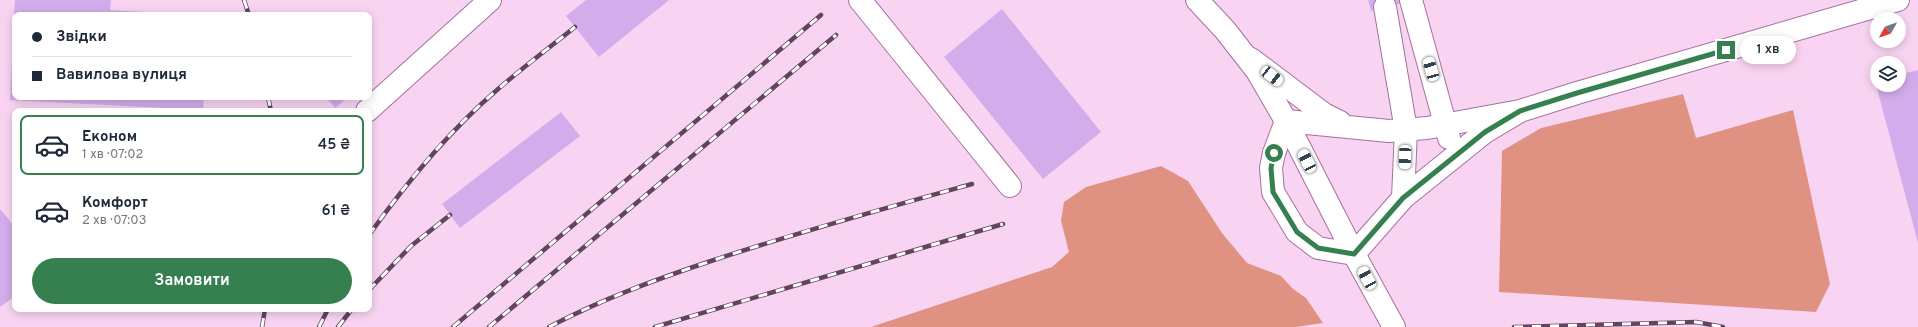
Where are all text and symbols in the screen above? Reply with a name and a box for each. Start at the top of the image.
north arrow [1870,12,1906,48]
map controls [1870,12,1906,92]
text: Звідки [56,28,107,47]
callout: 1 хв [1740,36,1796,64]
route end [1717,41,1735,59]
text: 1 хв [1756,42,1780,58]
car [1422,56,1440,82]
button: layers [1870,56,1906,92]
car [1259,64,1285,88]
text: Вавилова вулиця [56,66,187,85]
icon: car [34,127,70,163]
text: Економ [82,128,137,147]
text: 45 ₴ [318,136,350,155]
route start [1265,144,1283,162]
car [1399,145,1411,169]
text: 1 хв · 07:02 [82,147,144,163]
car [1296,148,1318,174]
icon: car [34,193,70,229]
text: Комфорт [82,194,148,213]
text: 61 ₴ [322,202,350,221]
text: 2 хв · 07:03 [82,213,146,229]
button: Замовити [32,258,352,304]
car [1356,265,1378,291]

